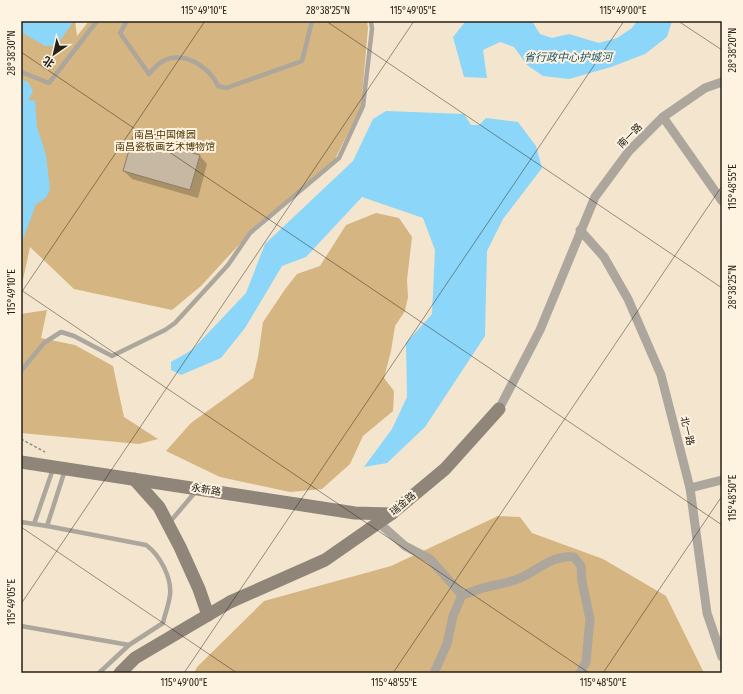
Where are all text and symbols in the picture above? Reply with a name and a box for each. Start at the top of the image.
text: 115°49'10"E [181,5,227,17]
text: 28°38'25"N [306,5,350,17]
text: 115°49'05"E [390,5,436,17]
text: 115°49'00"E [599,5,647,17]
text: 28°38'20"N [727,28,739,72]
text: 28°38'30"N [6,31,18,75]
north arrow [34,34,74,74]
water label: 省行政中心护城河 [524,51,614,64]
text: 北 [40,53,57,70]
street label: 南一路 [615,121,645,151]
park label: 南昌·中国傩园 南昌瓷板画艺术博物馆 [115,129,215,153]
text: 115°48'55"E [727,164,739,210]
text: 28°38'25"N [727,265,739,309]
text: 115°49'10"E [6,269,18,315]
street label: 北一路 [678,415,696,447]
text: 115°48'50"E [727,474,739,521]
street label: 永新路 [190,482,222,498]
street label: 瑞金路 [388,490,418,518]
text: 115°49'05"E [6,579,18,625]
text: 115°49'00"E [160,677,208,689]
text: 115°48'55"E [371,677,417,689]
text: 115°48'50"E [580,677,627,689]

